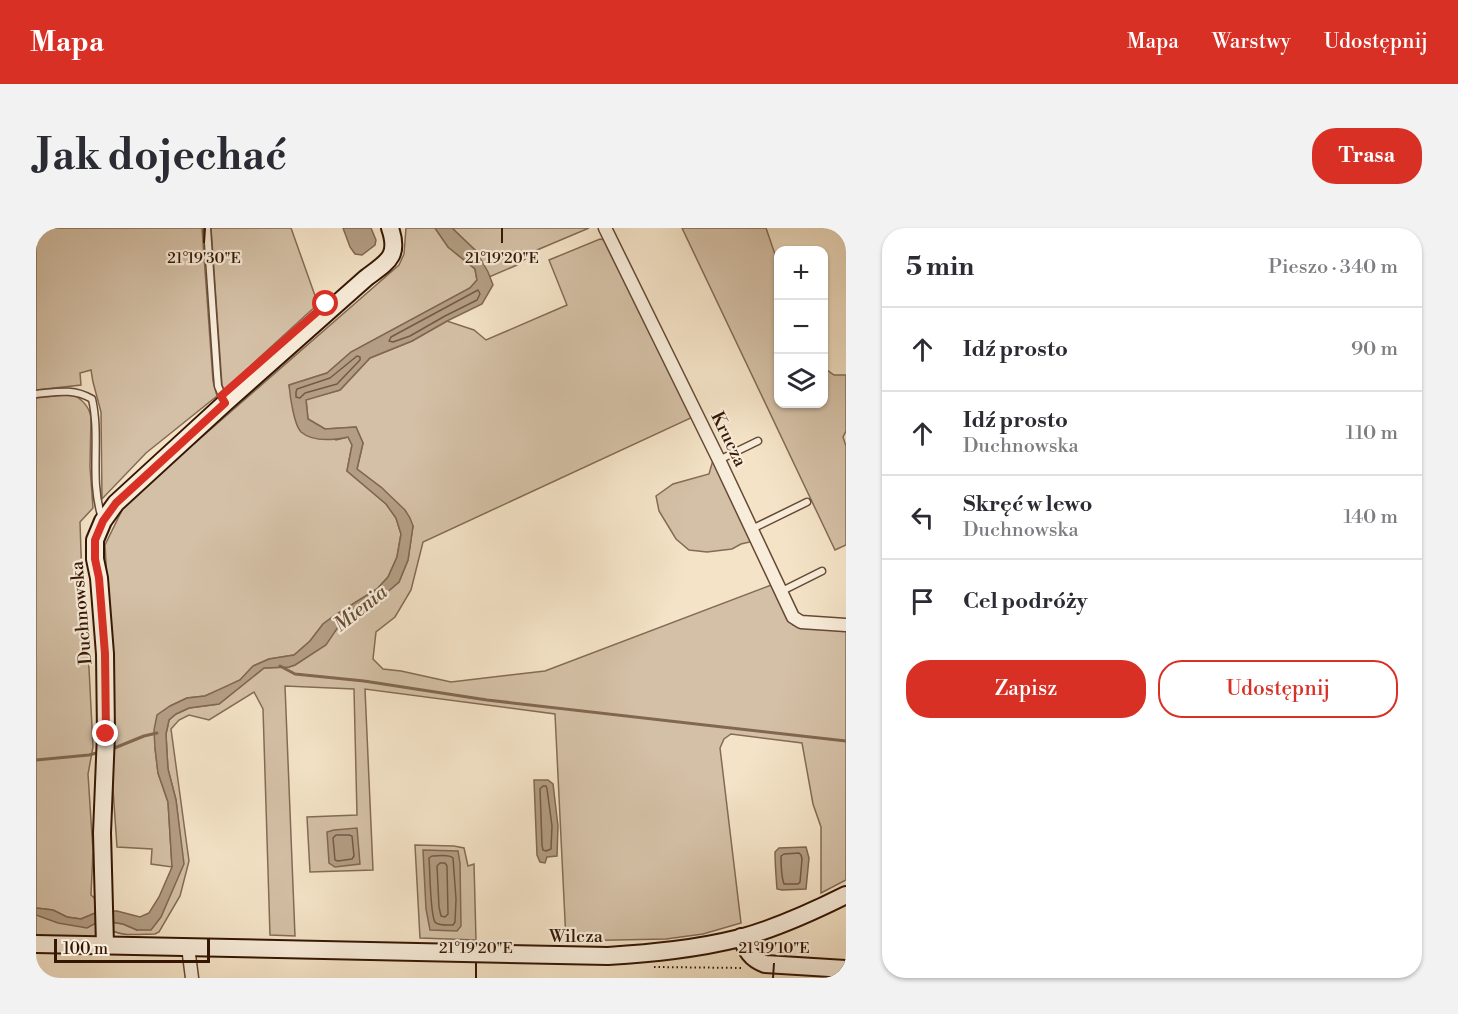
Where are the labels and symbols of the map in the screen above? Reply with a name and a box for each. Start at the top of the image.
text: 21°19'30"E [167,249,241,268]
text: 21°19'20"E [465,249,539,268]
route start [312,290,338,316]
street label: Krucza [705,408,752,471]
street label: Duchnowska [65,559,97,666]
water label: Mienia [329,580,394,638]
route end [92,720,118,746]
street label: Wilcza [548,925,604,948]
scale bar [54,936,210,964]
text: 21°19'20"E [439,939,513,958]
text: 21°19'10"E [738,939,810,958]

